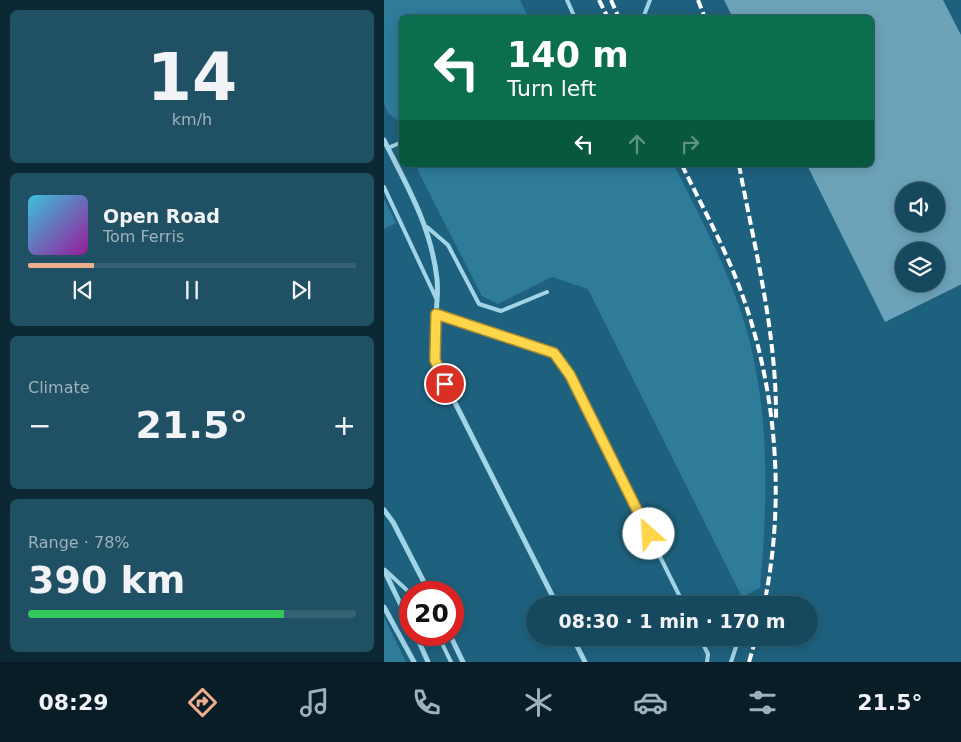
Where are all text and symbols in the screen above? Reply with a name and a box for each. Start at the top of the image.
icon: left [424,35,489,100]
text: 140 m [507,35,629,75]
text: 14 [147,40,237,115]
text: Turn left [507,76,596,101]
text: km/h [172,110,212,129]
icon: left [570,130,598,158]
icon: ahead [623,130,651,158]
icon: right [676,130,704,158]
map controls [895,182,945,292]
button: sound [895,182,945,232]
text: Open Road [103,205,220,227]
text: Tom Ferris [103,227,184,246]
button: layers [895,242,945,292]
icon: previous [69,276,97,304]
icon: pause [178,276,206,304]
icon: next [287,276,315,304]
pin [424,363,466,405]
icon: arrive [431,370,459,398]
text: Climate [28,378,90,397]
text: 21.5° [136,403,248,447]
text: − [28,409,51,442]
text: + [333,409,356,442]
position arrow [622,507,674,559]
text: Range · 78% [28,533,130,552]
text: 390 km [28,558,185,602]
speed limit sign: 20 [399,581,464,646]
text: 08:30 · 1 min · 170 m [558,610,786,632]
icon: directions [185,685,220,720]
icon: music [297,685,332,720]
icon: phone [409,685,444,720]
icon: climate [521,685,556,720]
icon: car [633,685,668,720]
icon: filters [745,685,780,720]
text: 08:29 [38,690,109,715]
text: 21.5° [857,690,922,715]

